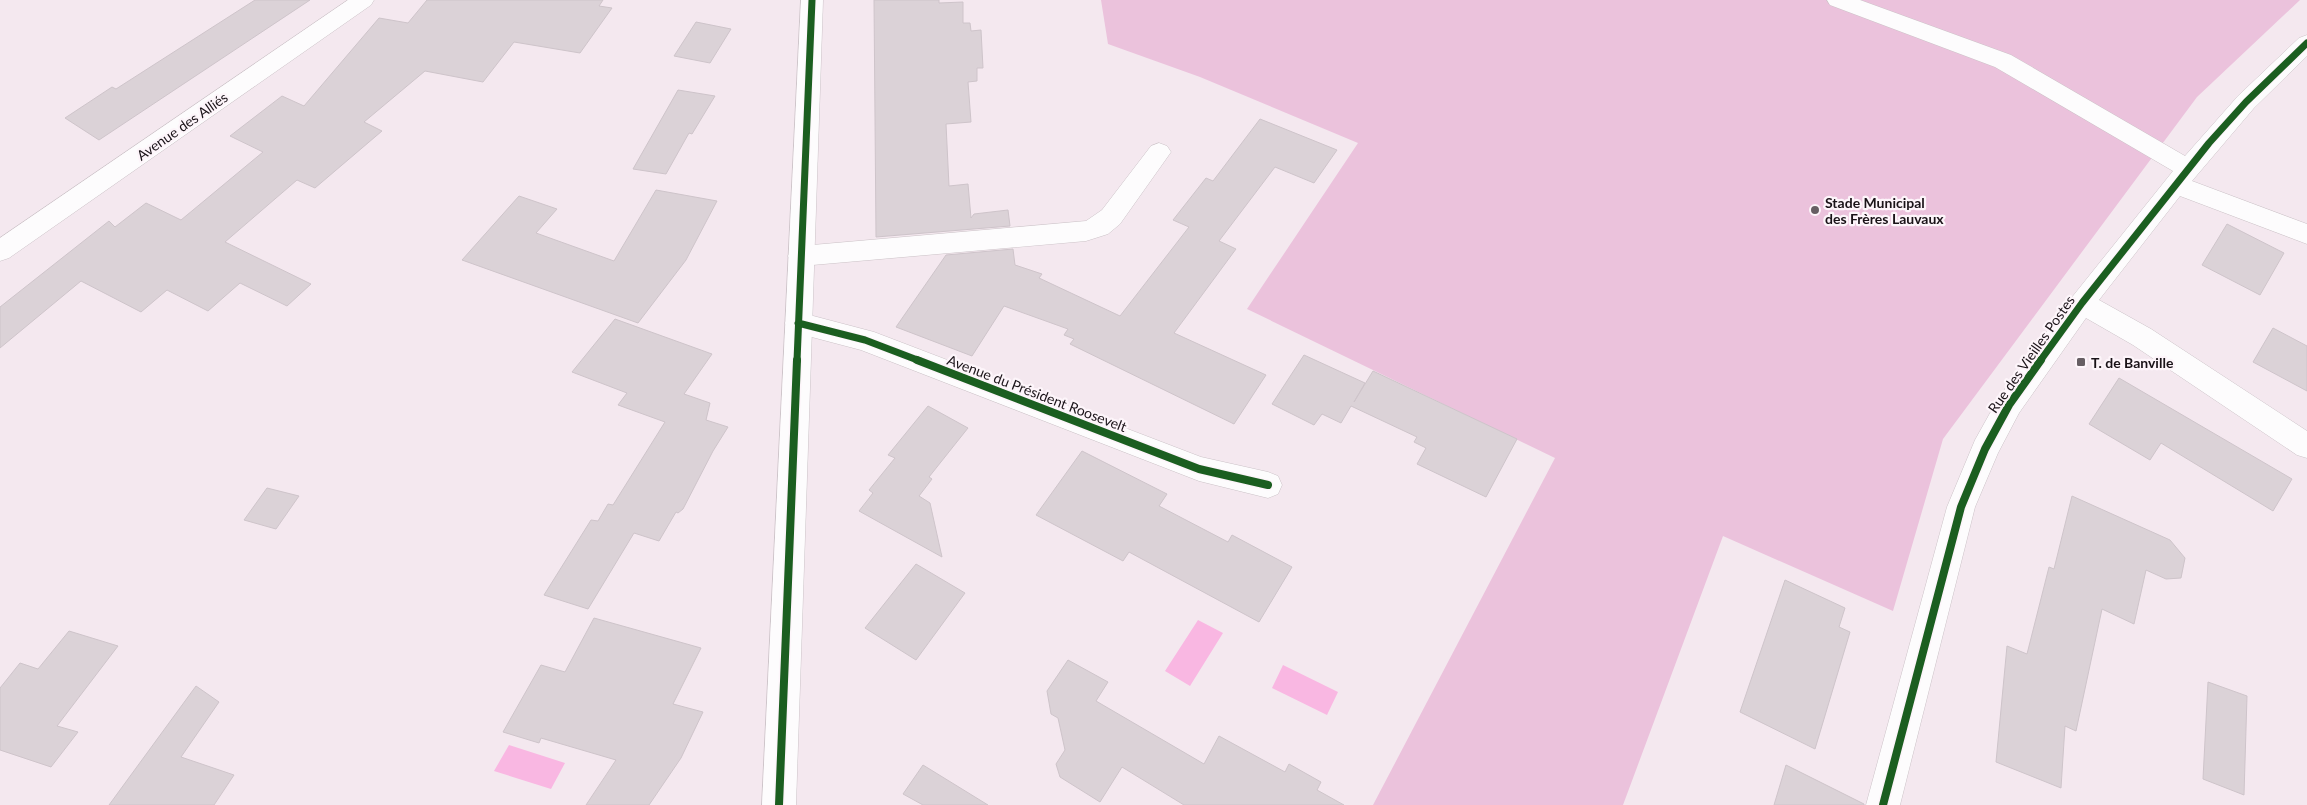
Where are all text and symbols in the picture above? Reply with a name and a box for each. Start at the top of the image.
street label: Avenue des Alliés [133,88,231,164]
place label: Stade Municipal des Frères Lauvaux [1825,194,1944,227]
marker: Stade Municipal des Frères Lauvaux [1809,204,1821,216]
street label: Rue des Vieilles Postes [1984,292,2078,416]
street label: Avenue du Président Roosevelt [945,351,1129,435]
place label: T. de Banville [2091,354,2174,371]
marker: T. de Banville [2075,356,2087,368]

